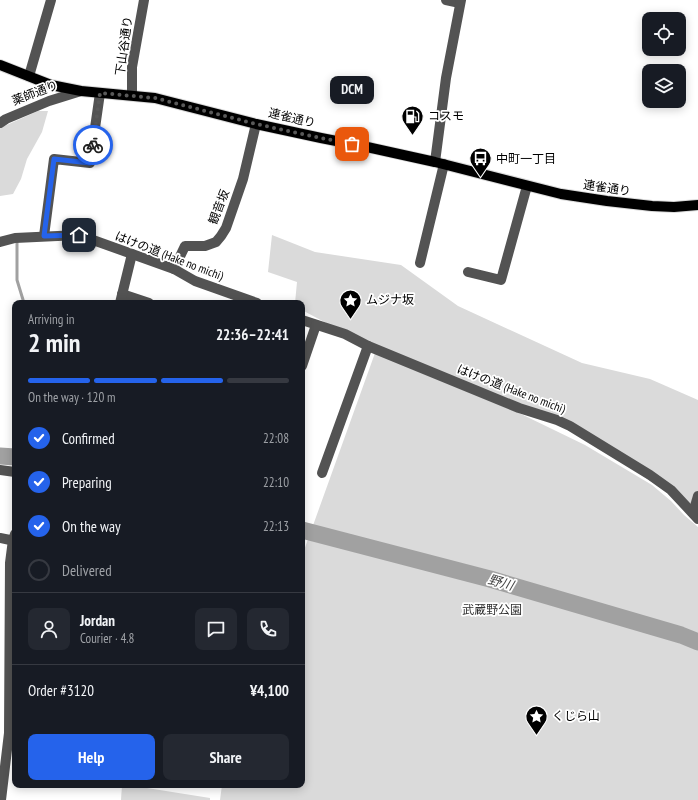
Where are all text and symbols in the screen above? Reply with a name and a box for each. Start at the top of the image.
map controls [642,12,686,108]
button: locate [642,12,686,56]
street label: 下山谷通り [112,15,135,77]
button: layers [642,64,686,108]
callout: DCM [330,76,374,104]
street label: 薬師通り [10,77,60,108]
text: DCM [341,81,363,98]
fuel station icon: コスモ [399,103,425,136]
street label: 連雀通り [267,105,317,130]
place label: コスモ [428,108,464,123]
courier [73,125,113,165]
pin [335,127,369,161]
icon: bag [341,133,363,155]
icon: bike [82,134,104,156]
bus stop icon: 中町一丁目 [468,146,494,179]
place label: 中町一丁目 [496,151,556,166]
street label: 連雀通り [582,177,632,198]
street label: 観音坂 [205,187,232,226]
pin [62,218,96,252]
icon: home [68,224,90,246]
street label: はけの道 (Hake no michi) [113,228,226,283]
place icon: ムジナ坂 [337,287,363,320]
place label: ムジナ坂 [366,292,414,307]
text: Arriving in [28,311,75,328]
text: 22:36–22:41 [216,325,289,344]
text: 2 min [28,326,81,359]
street label: はけの道 (Hake no michi) [455,361,568,416]
text: On the way · 120 m [28,389,115,406]
icon: check [28,427,50,449]
text: Confirmed [62,429,115,448]
text: 22:08 [263,430,289,447]
icon: check [28,471,50,493]
text: Preparing [62,473,112,492]
text: 22:10 [263,474,289,491]
icon: check [28,515,50,537]
text: On the way [62,517,121,536]
text: 22:13 [263,518,289,535]
text: Delivered [62,561,112,580]
water label: 野川 [486,571,518,595]
park label: 武蔵野公園 [462,602,522,617]
button: person [28,608,70,650]
button: chat [195,608,237,650]
button: phone [247,608,289,650]
text: Jordan [80,611,115,630]
text: Courier · 4.8 [80,630,134,647]
text: Order #3120 [28,681,94,700]
text: ¥4,100 [250,681,289,700]
place icon: くじら山 [523,703,549,736]
place label: くじら山 [552,708,600,723]
button: Help [28,734,155,780]
button: Share [163,734,289,780]

